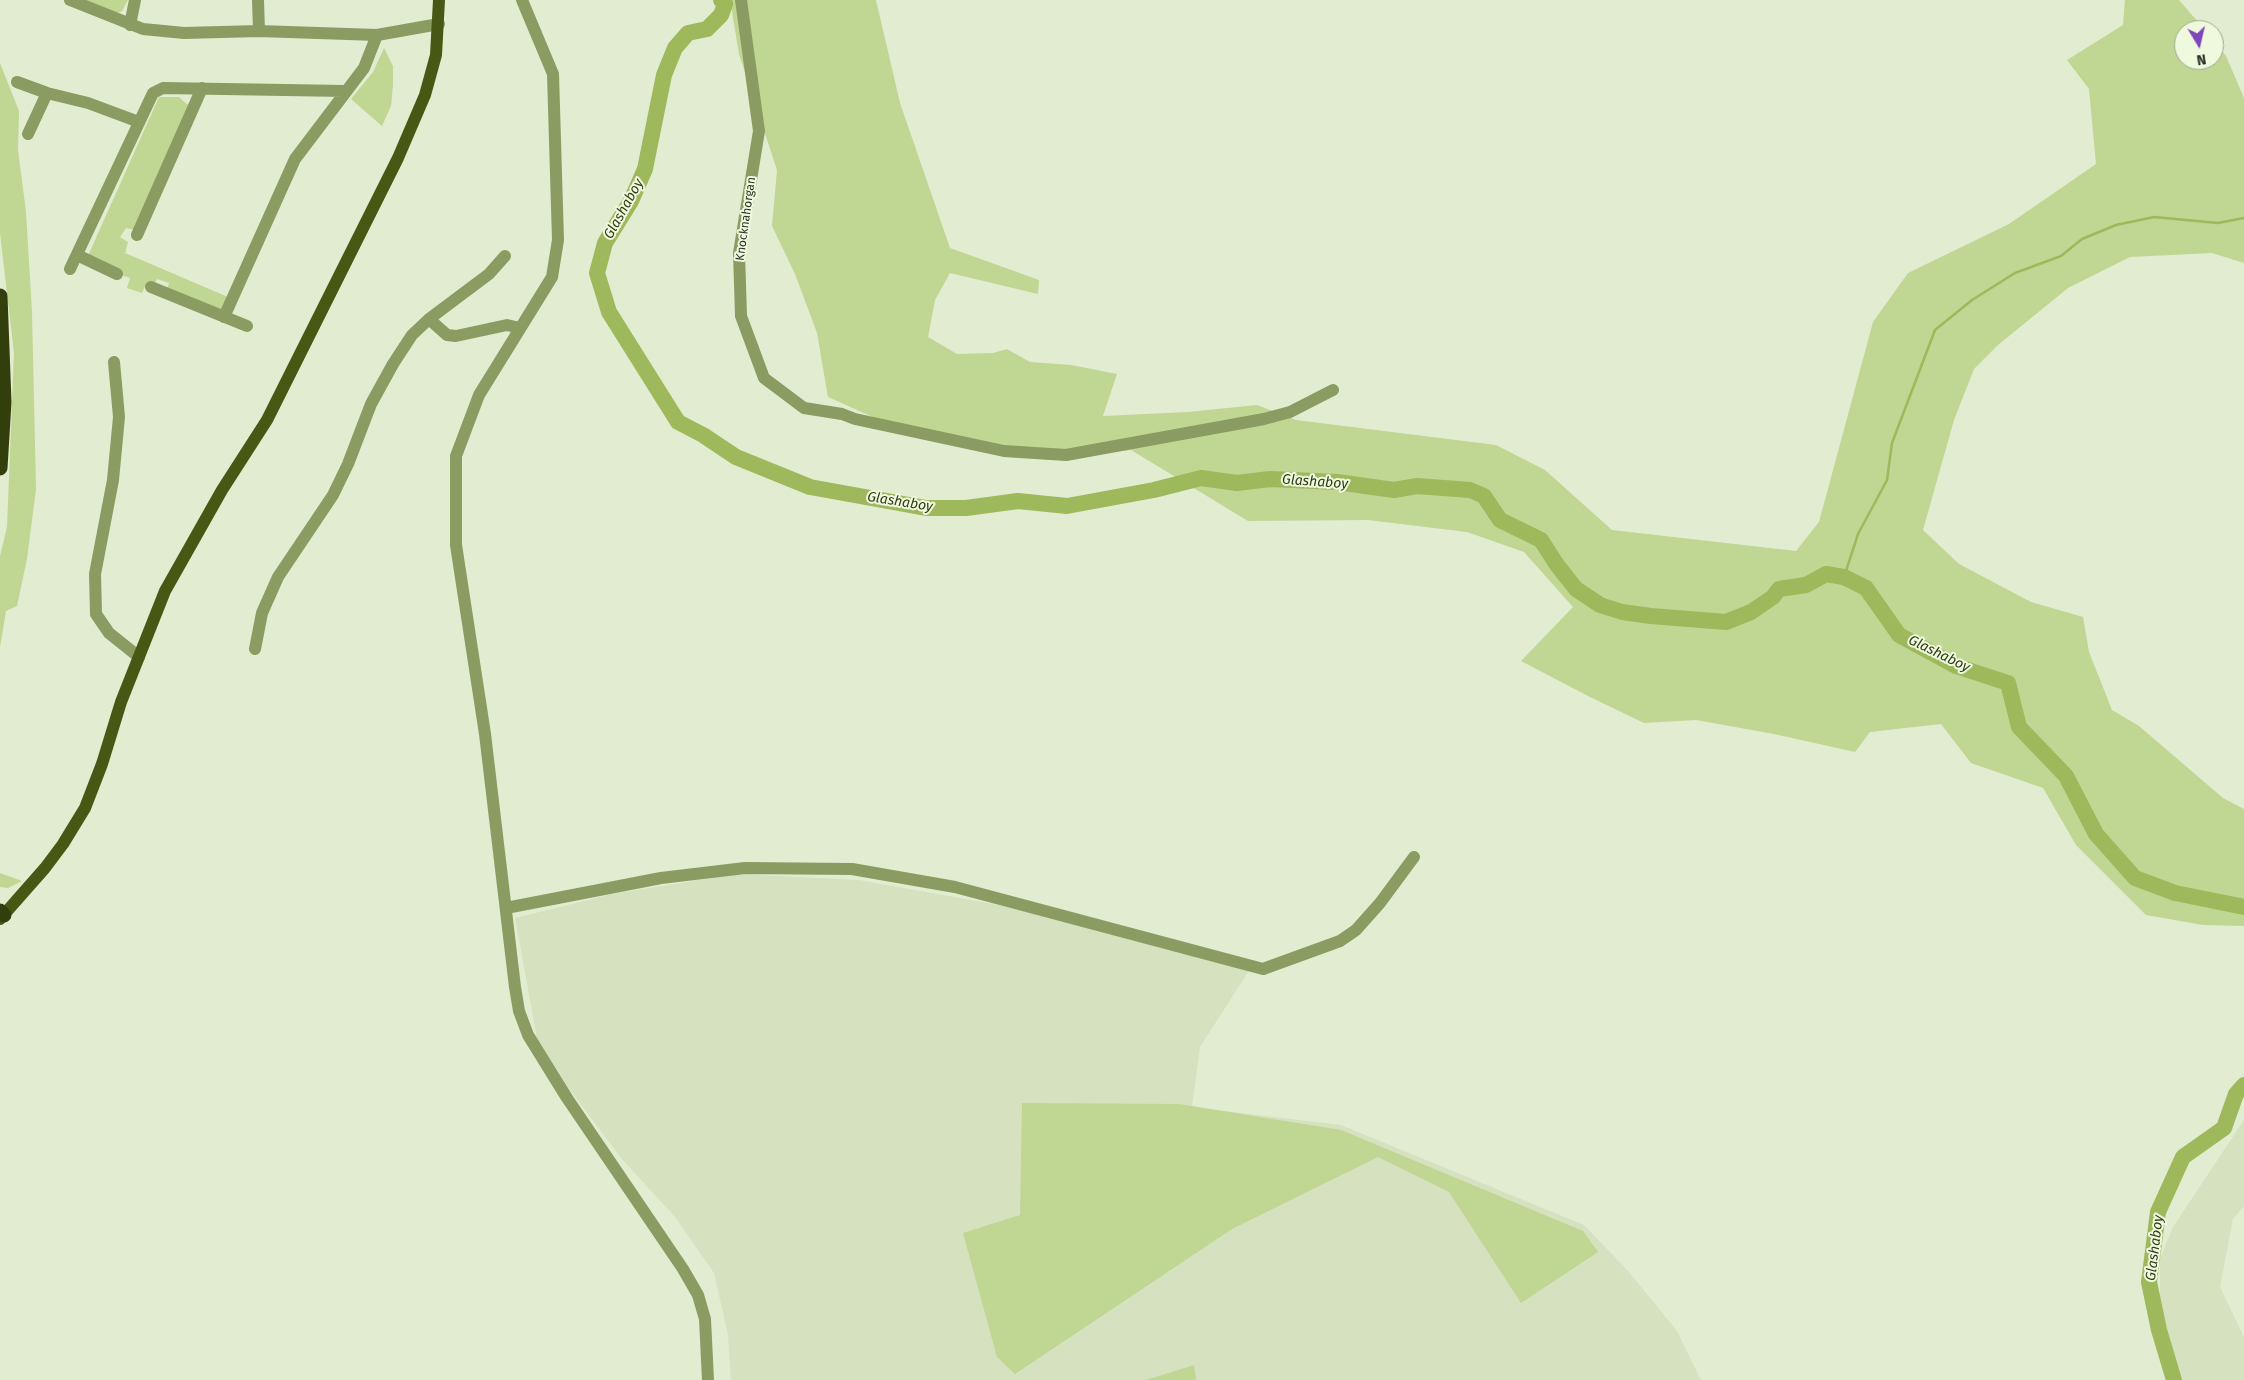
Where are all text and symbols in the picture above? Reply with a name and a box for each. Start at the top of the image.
north arrow [2174,20,2224,70]
text: N [2195,50,2207,68]
water label: Glashaboy [601,176,647,242]
street label: Knocknahorgan [733,176,759,262]
water label: Glashaboy [1281,471,1349,493]
water label: Glashaboy [866,489,934,515]
water label: Glashaboy [1906,632,1972,676]
water label: Glashaboy [2143,1214,2167,1282]

